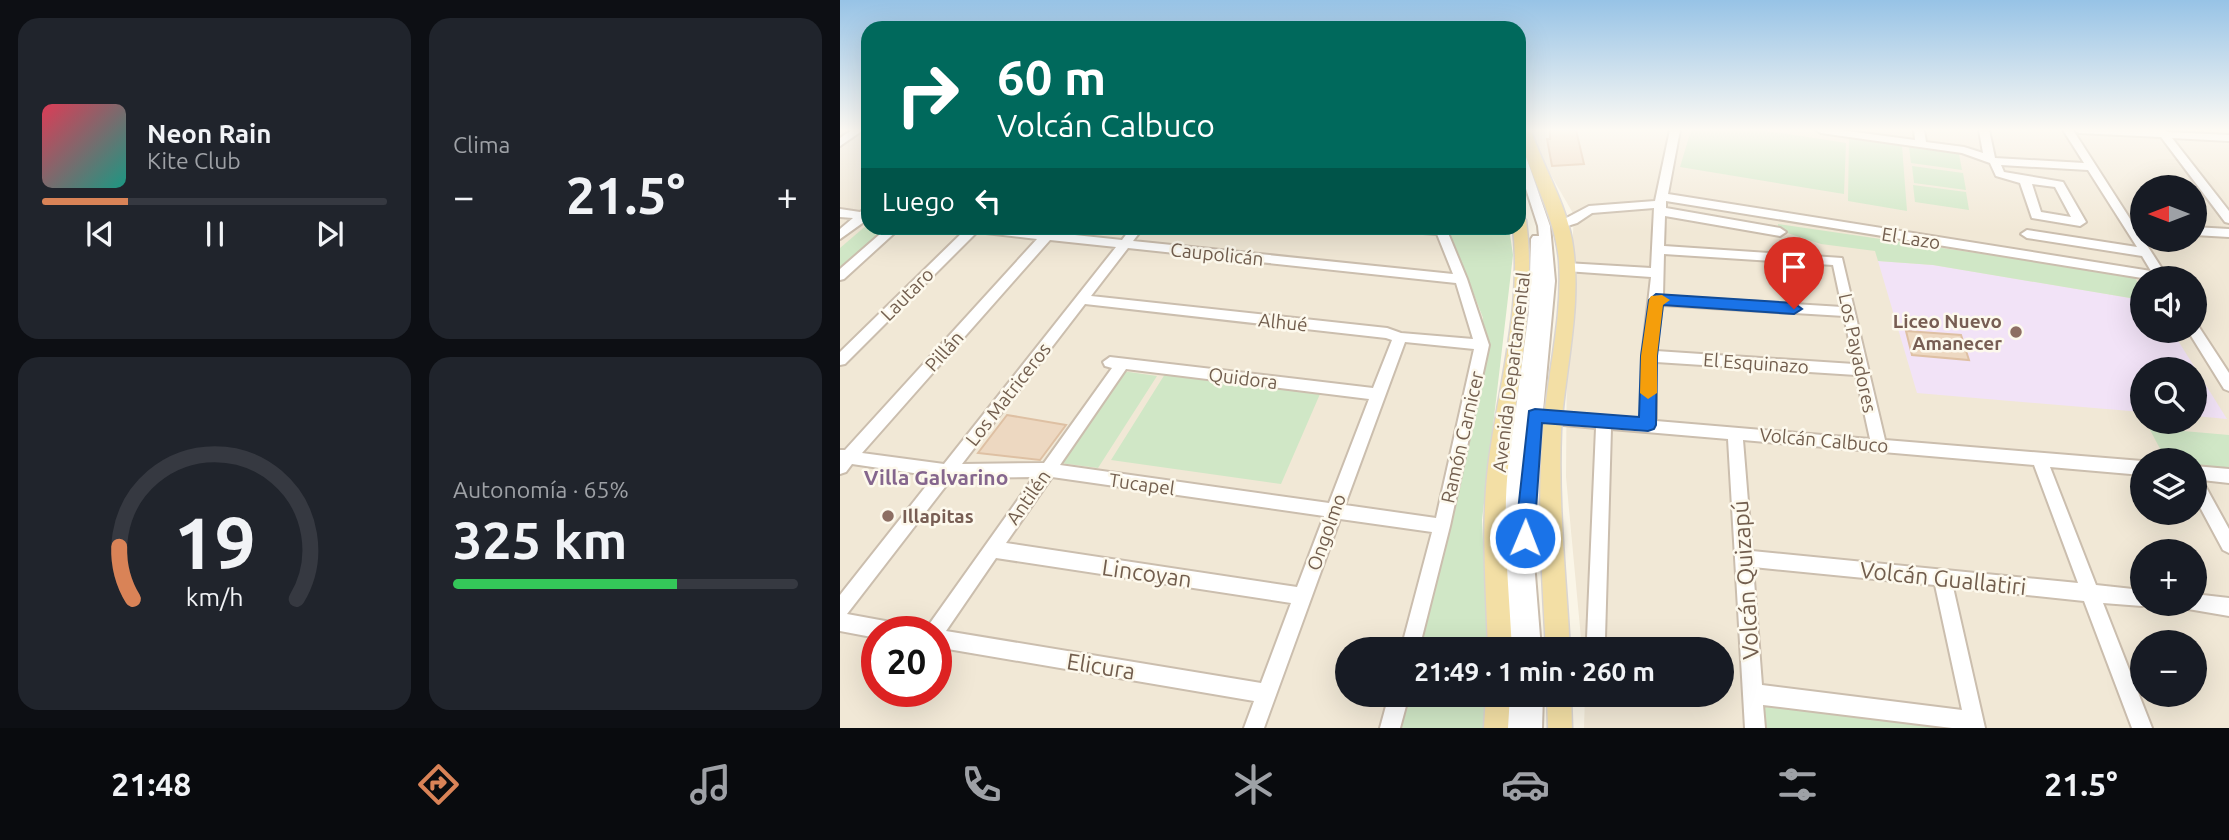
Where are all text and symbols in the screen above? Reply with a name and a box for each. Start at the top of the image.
icon: right [882,49,973,140]
text: 60 m [997,49,1106,104]
text: Volcán Calbuco [997,107,1215,143]
text: Neon Rain [147,119,272,148]
text: Clima [453,132,510,157]
text: Kite Club [147,148,241,173]
text: 21.5° [566,166,685,224]
text: − [453,175,474,217]
text: + [777,175,798,217]
north arrow [2130,175,2207,252]
map controls [2130,175,2207,707]
icon: left [969,182,1007,220]
text: Luego [882,187,955,216]
icon: previous [81,215,119,253]
icon: pause [196,215,234,253]
icon: next [311,215,349,253]
street label: El Lazo [1880,223,1942,253]
pin [1764,237,1824,309]
street label: Caupolicán [1169,238,1265,270]
icon: arrive [1775,248,1813,286]
street label: Lautaro [876,263,938,325]
button: sound [2130,266,2207,343]
street label: Avenida Departamental [1488,271,1534,473]
street label: Los Payadores [1835,291,1881,415]
street label: Alhué [1257,308,1309,336]
place label: Liceo Nuevo Amanecer [1893,310,2002,354]
marker: Liceo Nuevo Amanecer [2008,324,2024,340]
street label: Pillán [920,326,968,376]
street label: Los Matriceros [961,338,1055,450]
street label: El Esquinazo [1702,348,1810,378]
button: search [2130,357,2207,434]
street label: Quidora [1207,363,1279,393]
street label: Ramón Carnicer [1436,369,1488,505]
street label: Volcán Calbuco [1759,423,1889,457]
button: layers [2130,448,2207,525]
district label: Villa Galvarino [864,465,1008,489]
street label: Antilén [1001,465,1055,529]
street label: Tucapel [1108,469,1176,499]
text: Autonomía · 65% [453,477,629,502]
street label: Ongolmo [1302,491,1350,573]
street label: Volcán Quizapú [1727,500,1763,660]
position arrow [1488,501,1562,575]
text: 19 [173,502,256,584]
place label: Illapitas [902,505,974,527]
marker: Illapitas [880,508,896,524]
text: 325 km [453,511,627,569]
button: + [2130,539,2207,616]
street label: Lincoyan [1100,554,1194,592]
street label: Volcán Guallatiri [1859,557,2027,599]
text: km/h [186,583,243,611]
speed limit sign: 20 [861,616,952,707]
button: − [2130,630,2207,707]
street label: Elicura [1065,648,1137,684]
text: 21:49 · 1 min · 260 m [1414,657,1655,686]
icon: directions [414,760,463,809]
icon: music [686,760,735,809]
icon: phone [957,760,1006,809]
icon: climate [1229,760,1278,809]
icon: car [1501,760,1550,809]
icon: filters [1773,760,1822,809]
text: 21:48 [111,766,191,802]
text: 21.5° [2044,766,2118,802]

